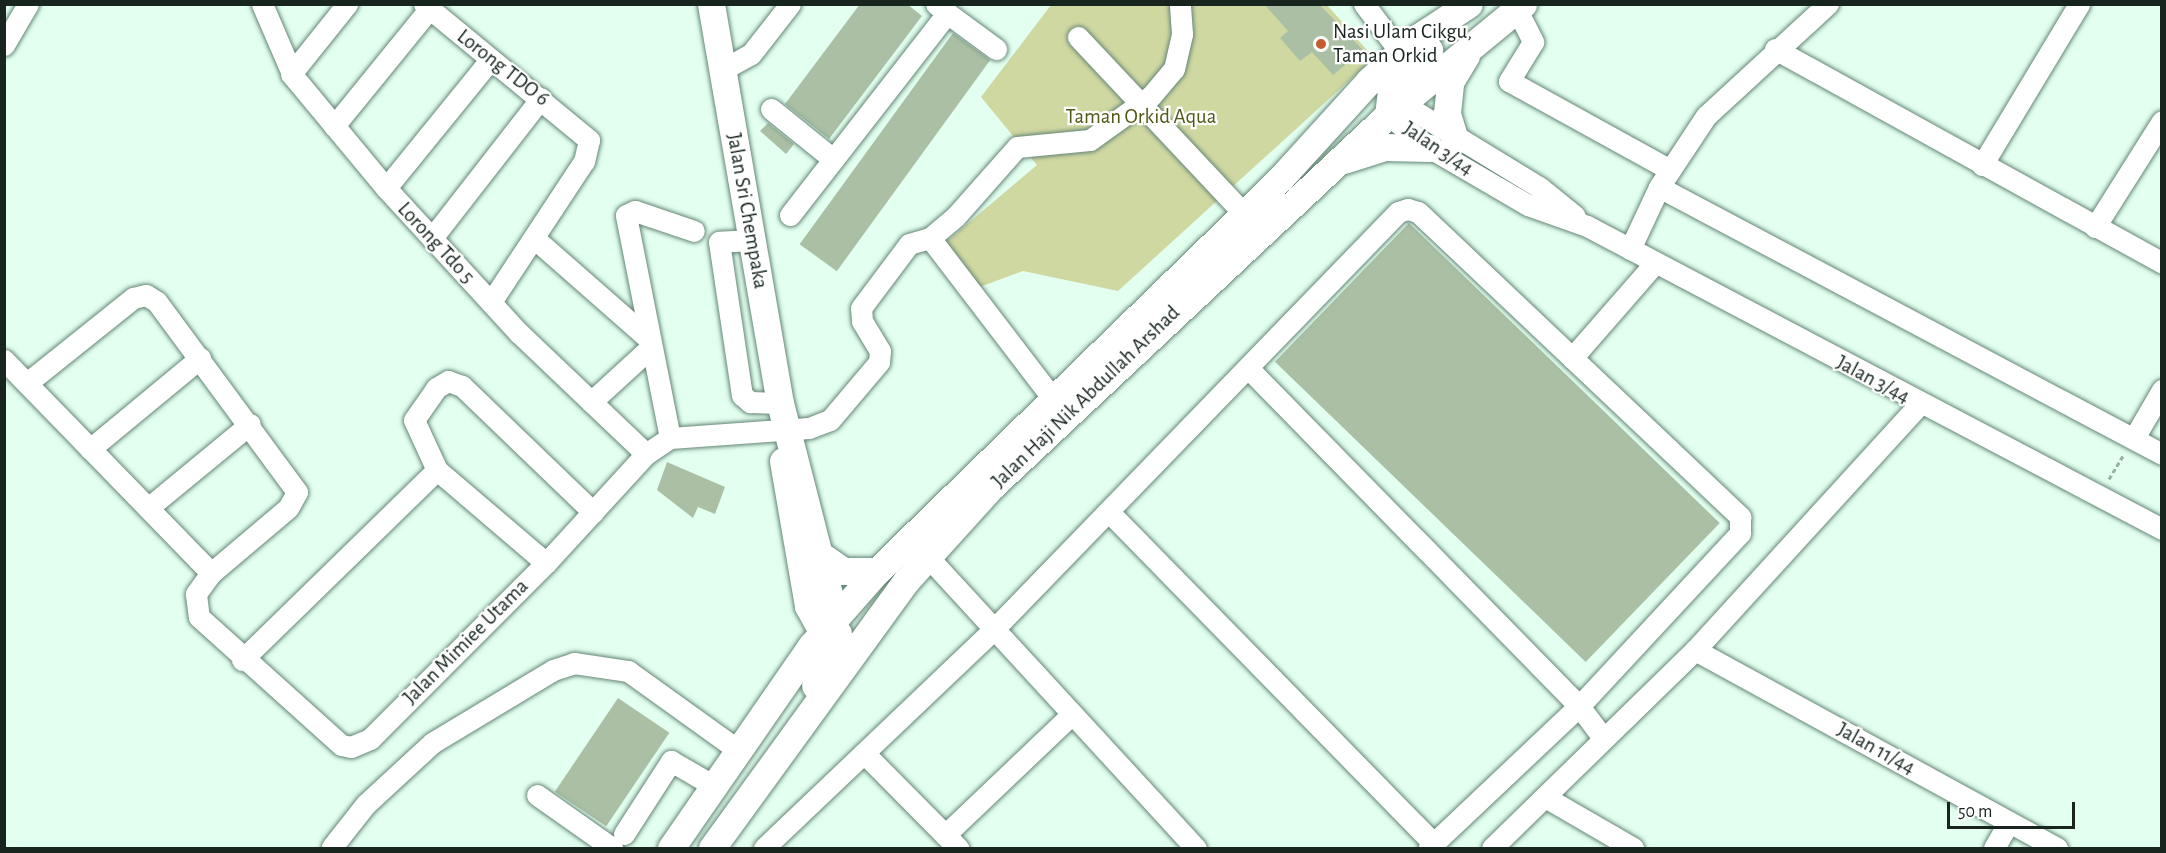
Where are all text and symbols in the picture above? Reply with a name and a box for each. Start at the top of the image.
place label: Nasi Ulam Cikgu, Taman Orkid [1333,19,1472,69]
street label: Lorong TDO 6 [452,24,554,112]
marker: Nasi Ulam Cikgu, Taman Orkid [1314,37,1328,51]
park label: Taman Orkid Aqua [1065,104,1217,130]
street label: Jalan 3/44 [1398,116,1478,182]
street label: Jalan Sri Chempaka [721,131,773,291]
street label: Lorong Tdo 5 [392,197,480,289]
street label: Jalan Haji Nik Abdullah Arshad [987,300,1185,494]
street label: Jalan 3/44 [1832,350,1914,410]
street label: Jalan Mimiee Utama [398,574,534,710]
street label: Jalan 11/44 [1833,717,1919,781]
scale bar [1950,790,2078,828]
text: 50 m [1958,803,1992,821]

